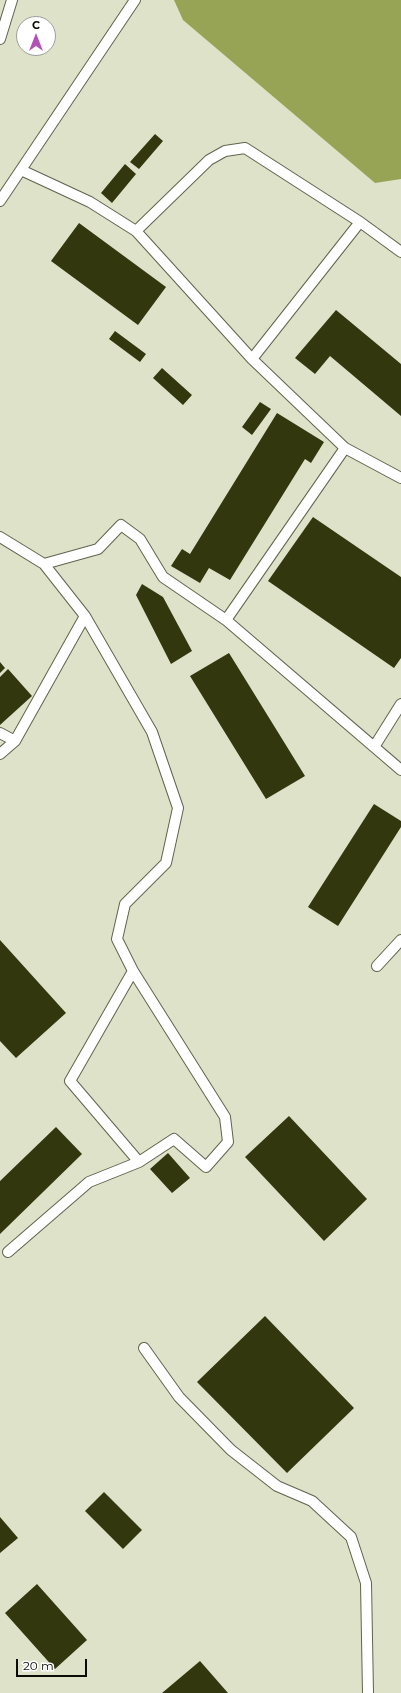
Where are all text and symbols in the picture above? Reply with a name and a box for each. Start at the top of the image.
north arrow [16,16,56,56]
text: С [32,18,40,32]
scale bar [18,1651,89,1677]
text: 20 m [23,1658,54,1673]

